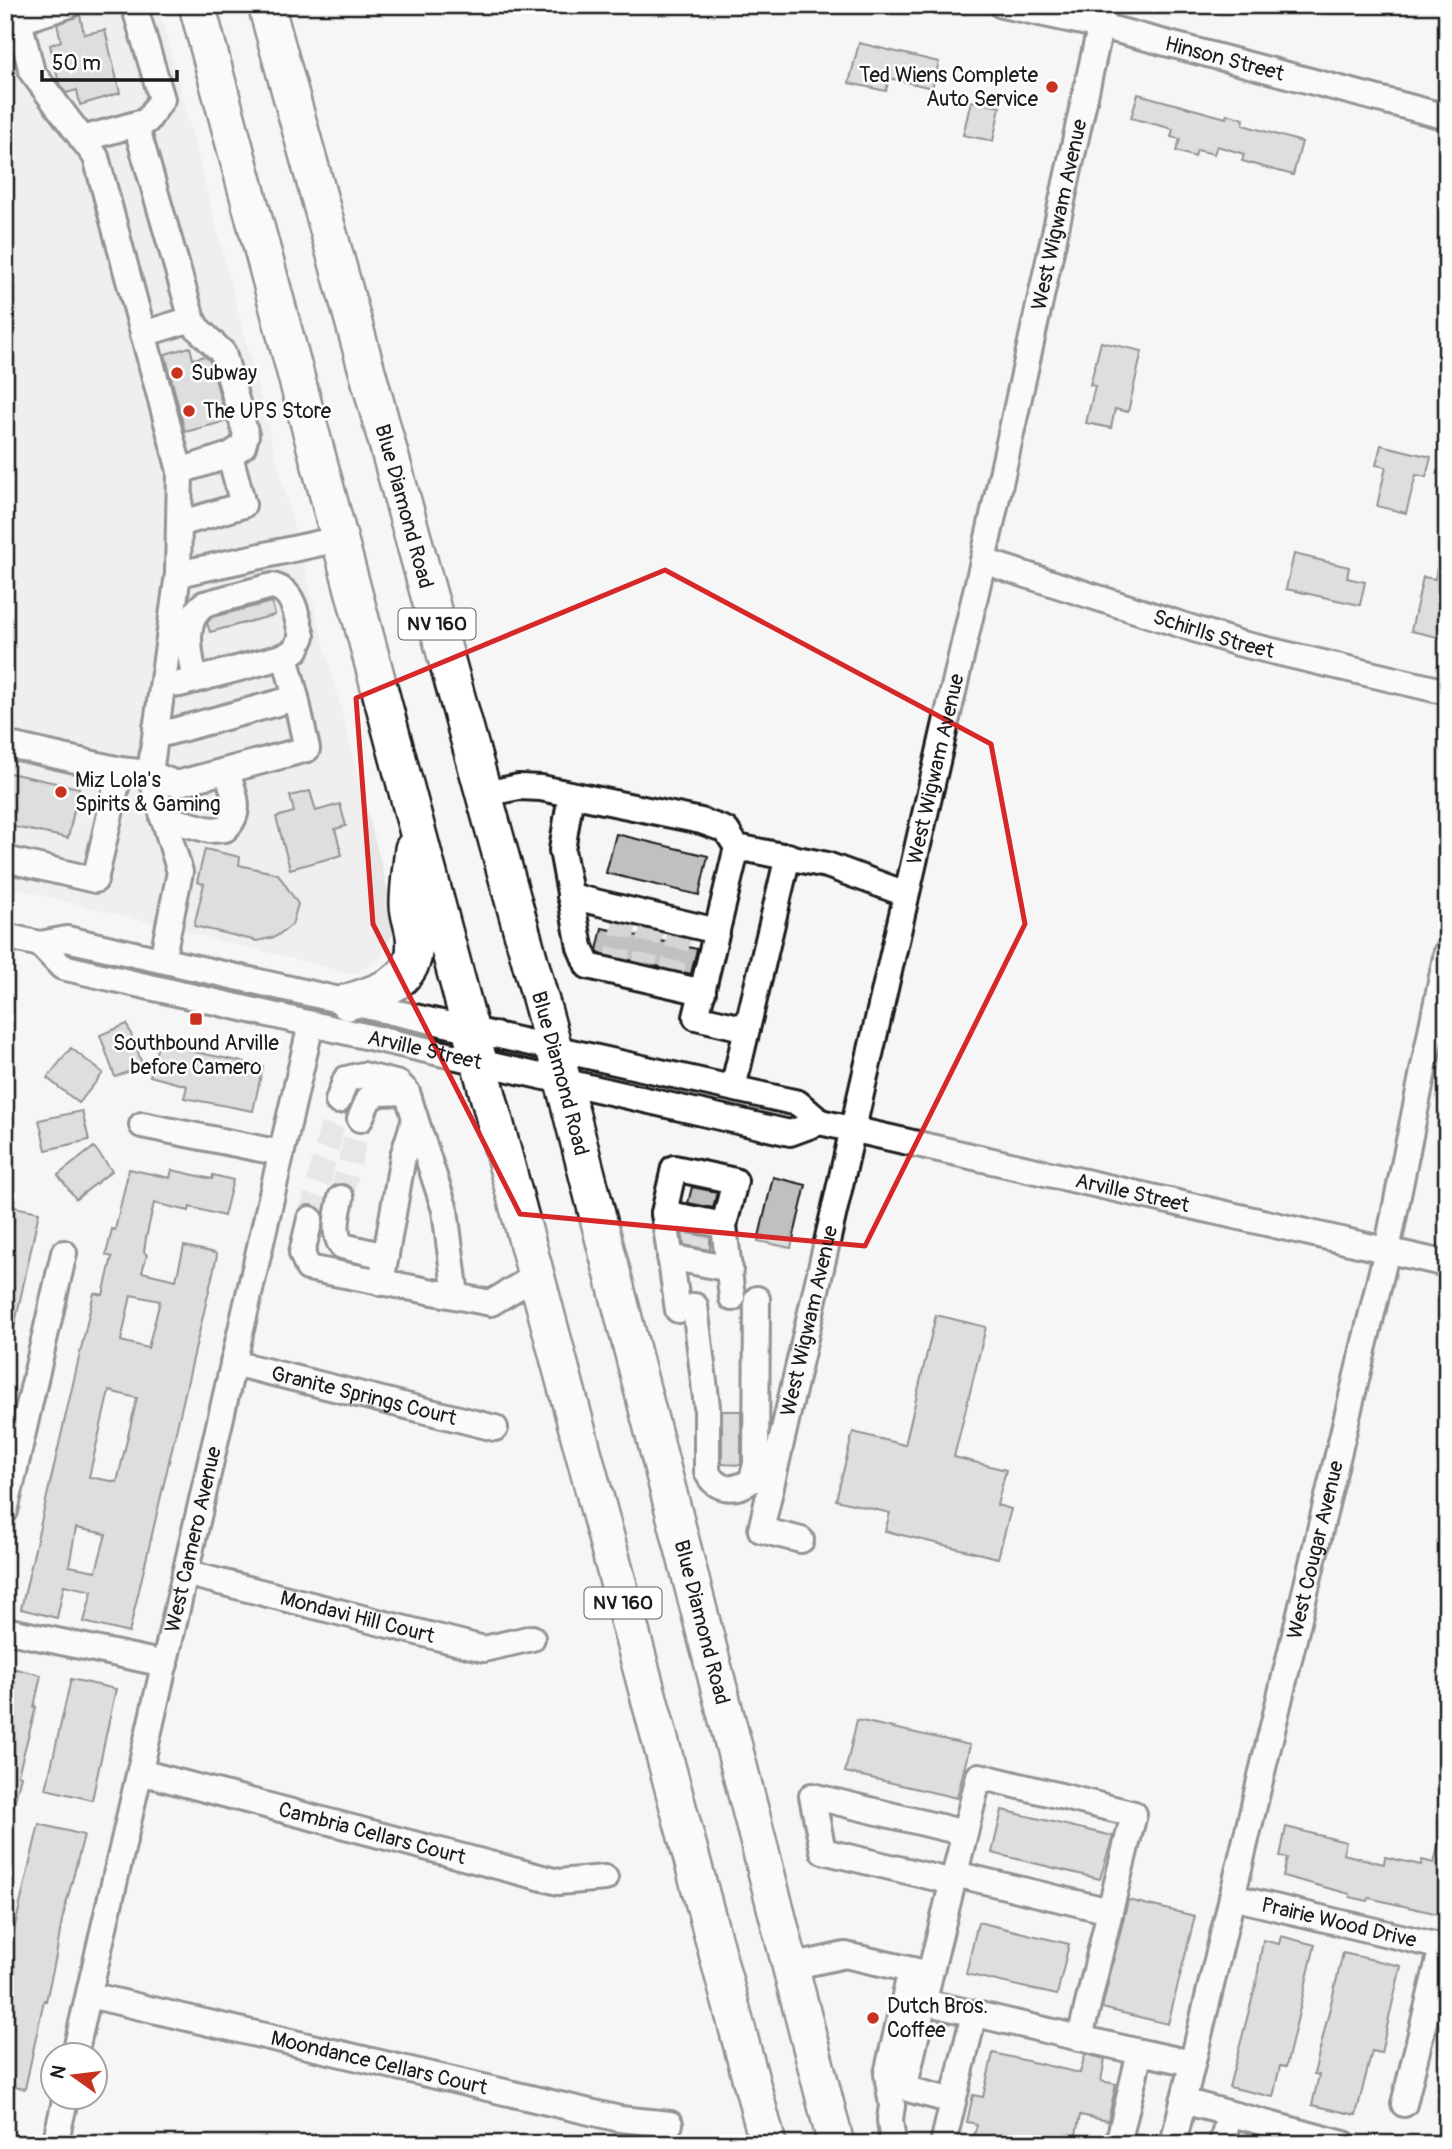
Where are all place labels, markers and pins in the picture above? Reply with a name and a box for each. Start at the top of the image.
place label: Ted Wiens Complete Auto Service [859,62,1039,113]
marker: Ted Wiens Complete Auto Service [1044,79,1060,95]
place label: Subway [191,360,257,387]
marker: Subway [169,365,185,381]
place label: The UPS Store [203,398,332,425]
marker: The UPS Store [181,403,197,419]
place label: Miz Lola's Spirits & Gaming [75,767,221,818]
marker: Miz Lola's Spirits & Gaming [53,784,69,800]
marker: Southbound Arville before Camero [188,1011,204,1027]
place label: Southbound Arville before Camero [113,1030,280,1081]
place label: Dutch Bros. Coffee [887,1993,988,2044]
marker: Dutch Bros. Coffee [865,2010,881,2026]

